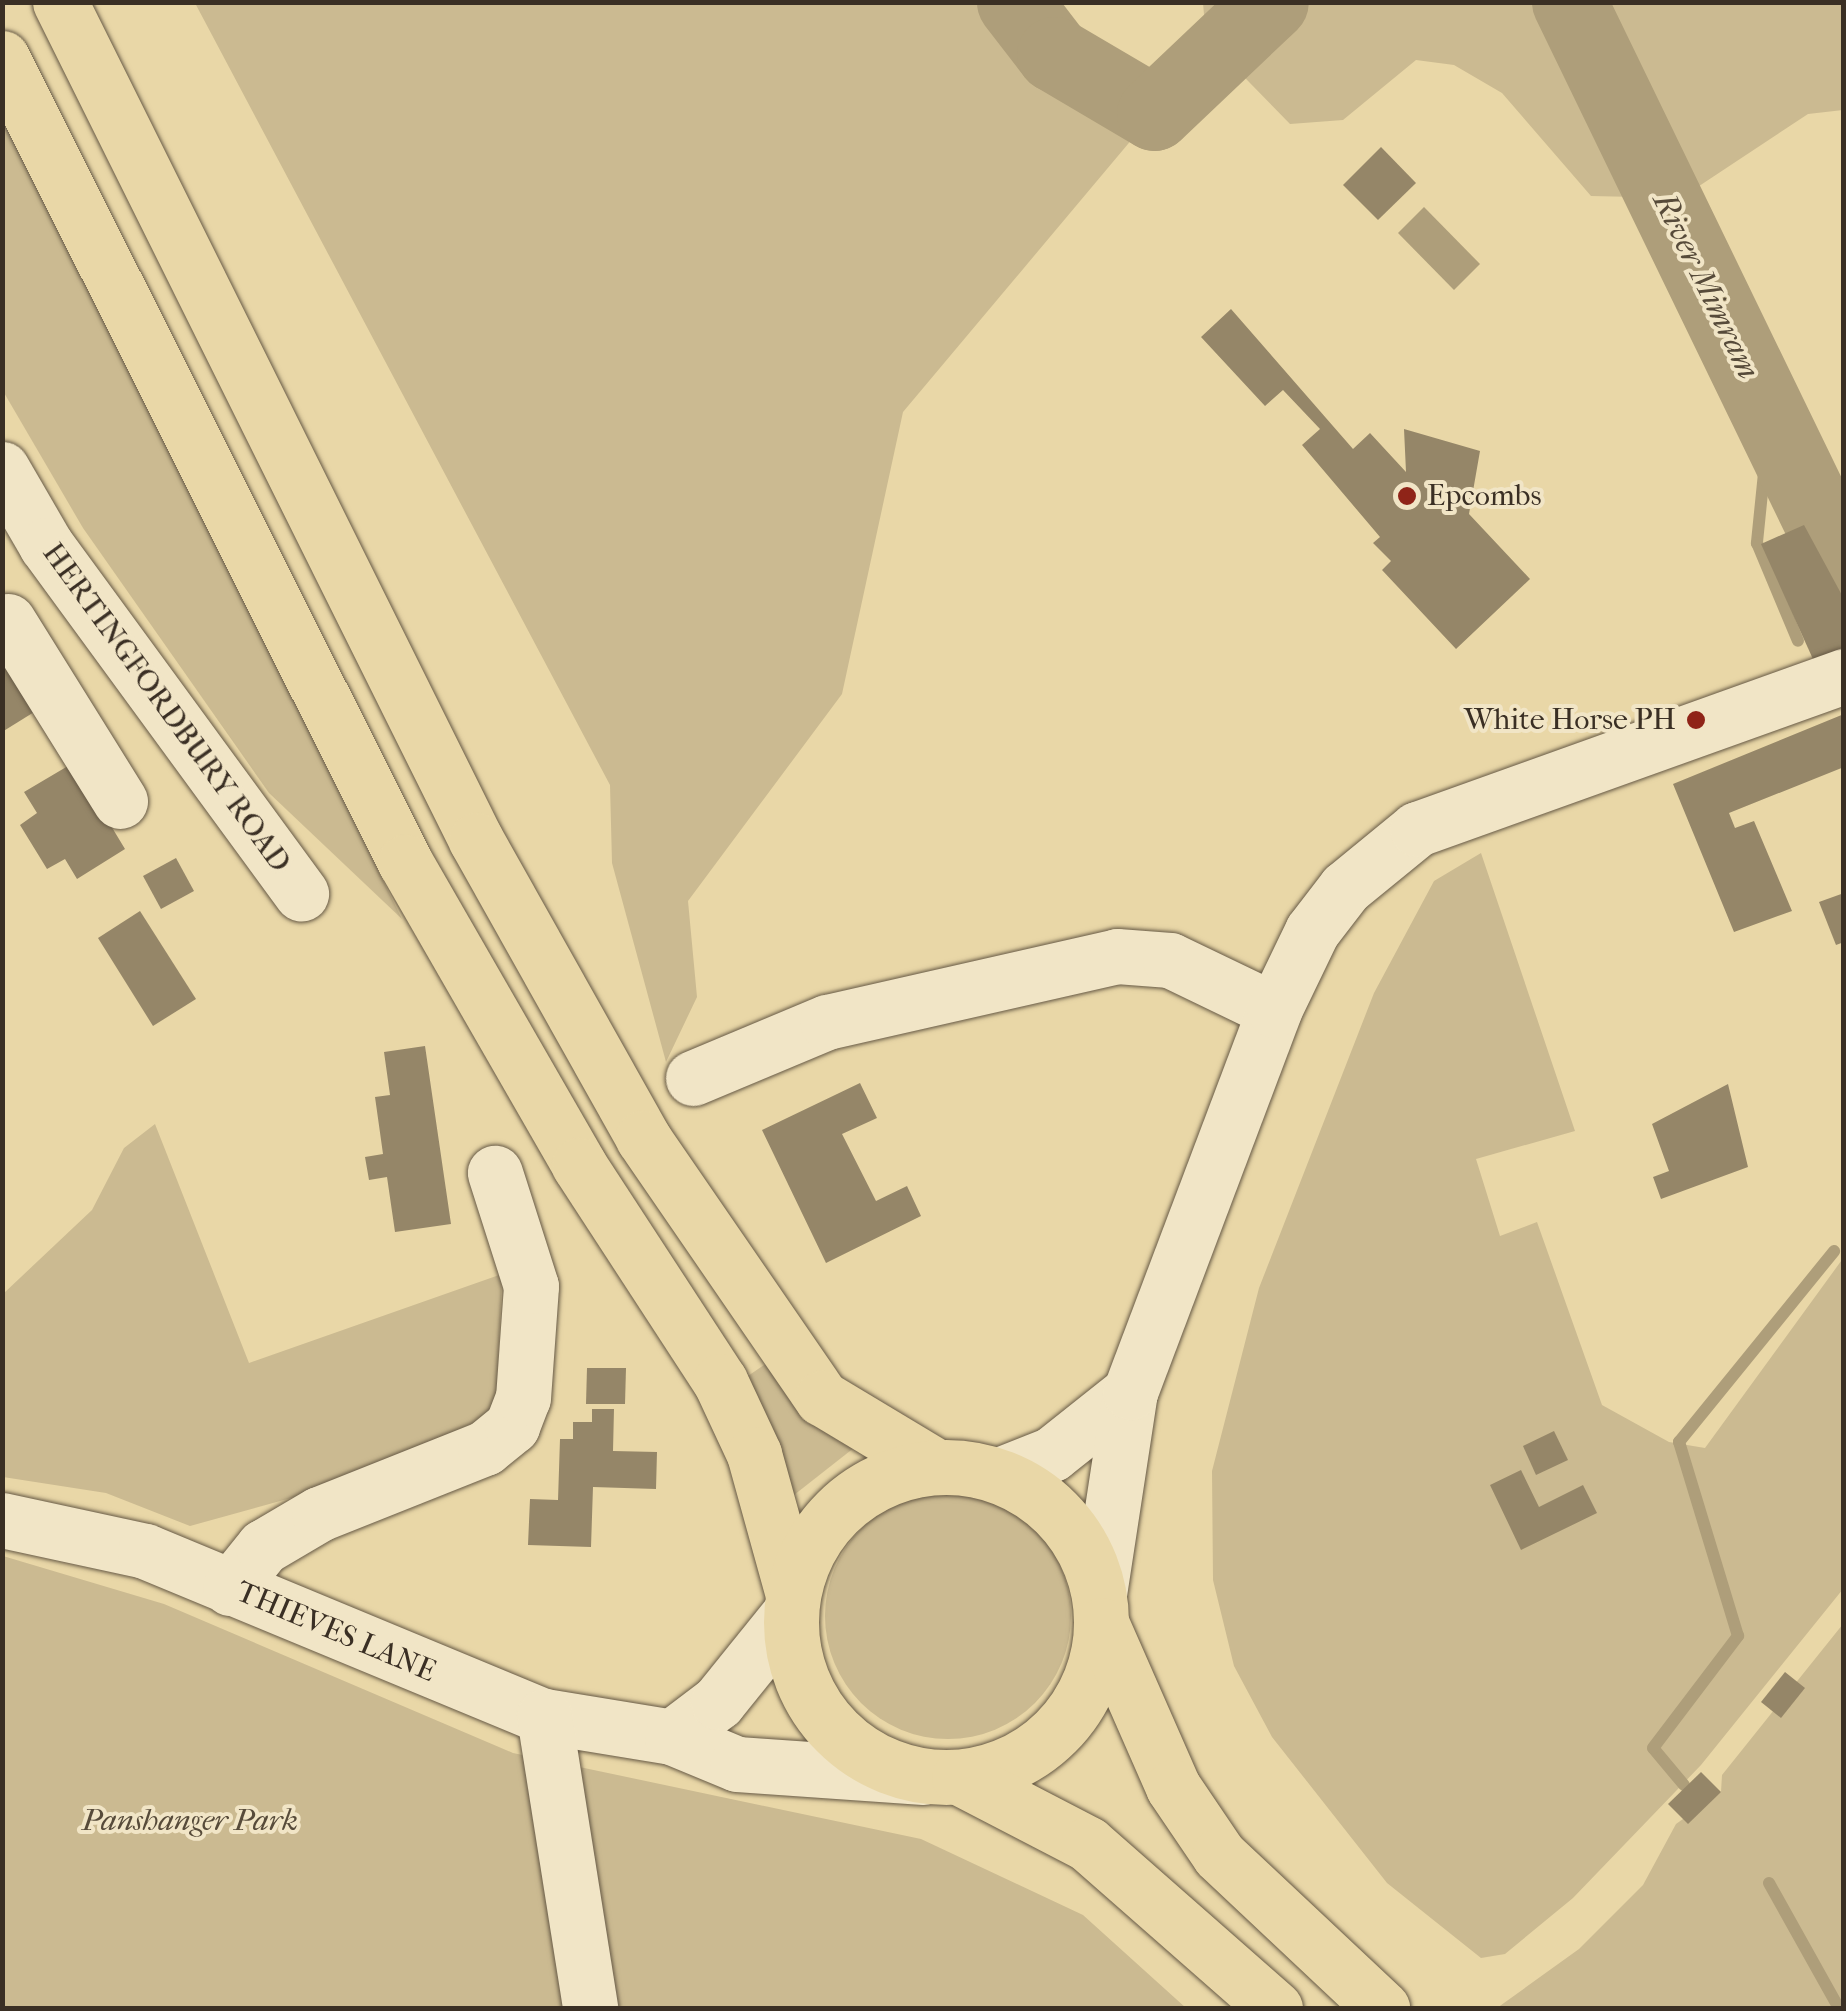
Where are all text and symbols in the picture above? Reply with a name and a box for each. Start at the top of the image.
water label: River Mimram [1644,187,1768,385]
place label: Epcombs [1427,478,1541,514]
marker: Epcombs [1396,485,1418,507]
street label: HERTINGFORDBURY ROAD [34,536,298,880]
place label: White Horse PH [1464,702,1676,738]
marker: White Horse PH [1685,709,1707,731]
street label: THIEVES LANE [231,1574,441,1690]
park label: Panshanger Park [82,1803,298,1839]

